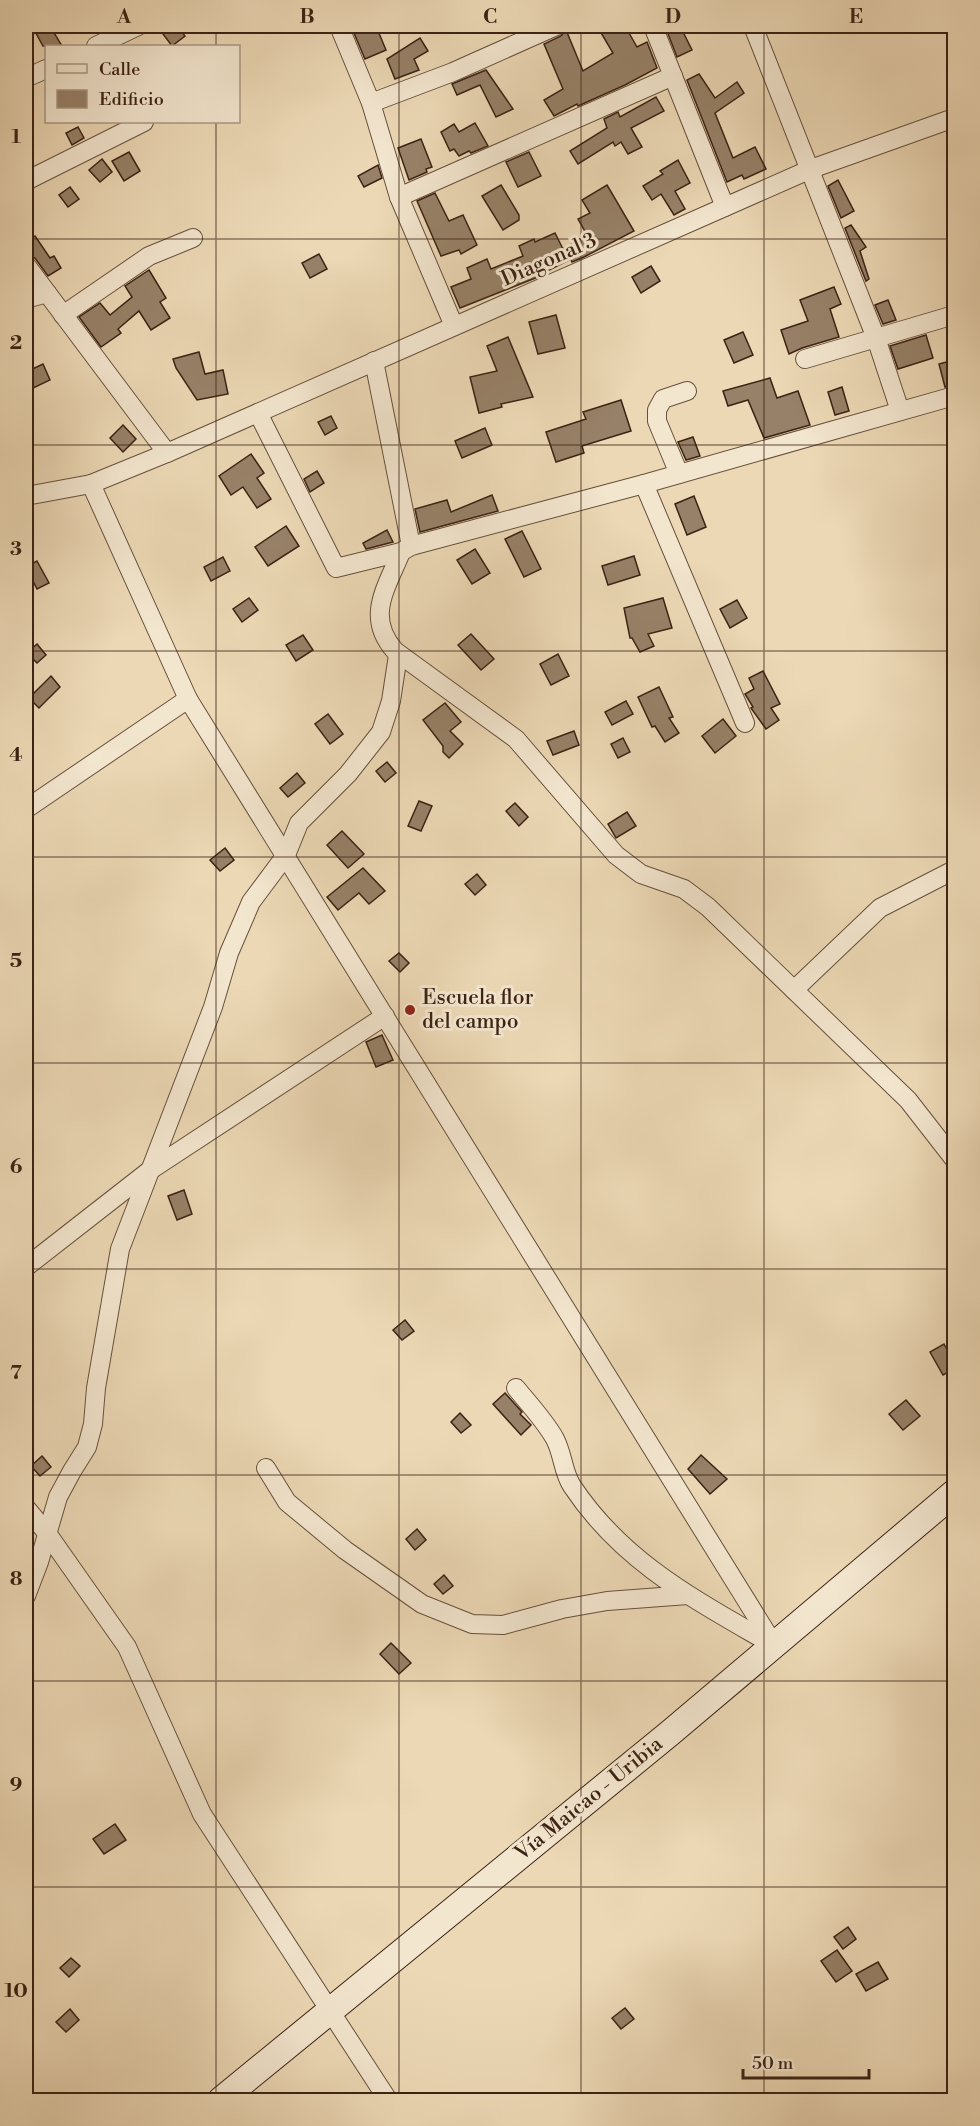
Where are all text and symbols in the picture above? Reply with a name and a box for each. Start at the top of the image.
text: A [116,5,132,30]
text: B [299,5,315,30]
text: C [483,5,497,30]
text: D [665,5,681,30]
text: E [849,5,863,30]
legend [45,45,240,123]
text: Calle [99,58,140,81]
text: Edificio [99,88,164,111]
text: 1 [11,125,21,150]
street label: Diagonal 3 [497,227,601,293]
text: 2 [10,331,22,356]
text: 3 [10,537,22,562]
text: 4 [9,743,23,768]
text: 5 [10,949,22,974]
place label: Escuela flor del campo [422,985,534,1035]
marker: Escuela flor del campo [403,1003,417,1017]
text: 6 [10,1155,23,1180]
text: 7 [10,1361,22,1386]
text: 8 [10,1567,23,1592]
street label: Vía Maicao - Uribia [509,1731,669,1867]
text: 9 [10,1773,22,1798]
text: 10 [4,1979,28,2004]
scale bar [743,2042,869,2080]
text: 50 m [752,2052,794,2075]

